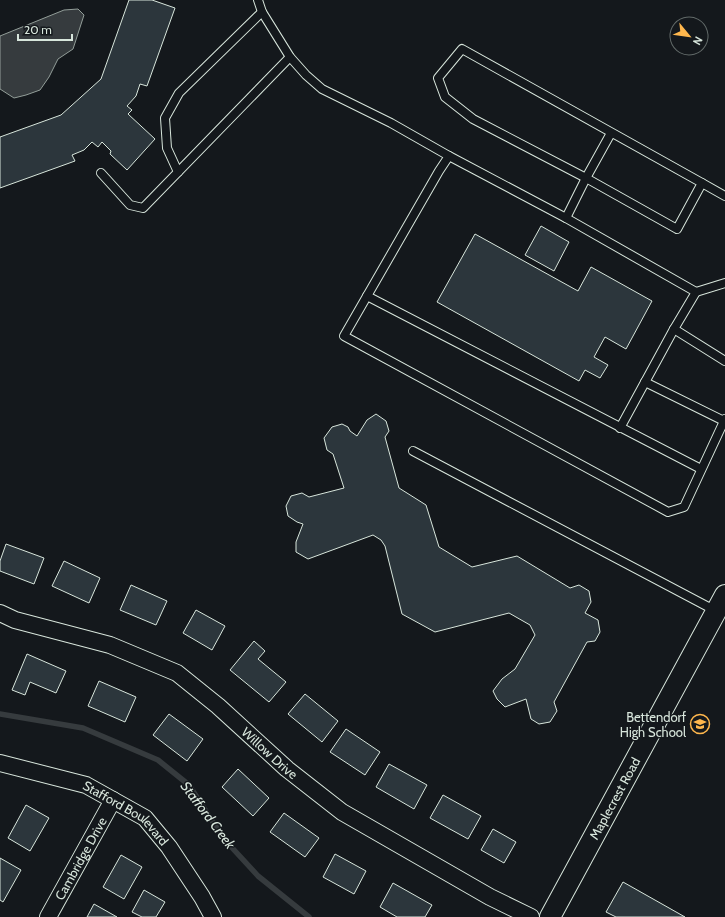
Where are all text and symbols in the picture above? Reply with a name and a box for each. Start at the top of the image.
scale bar [18,16,72,42]
north arrow [669,16,709,56]
text: 20 m [24,22,52,37]
text: N [690,34,706,48]
place label: Bettendorf High School [620,709,687,740]
school or university icon: Bettendorf High School [689,713,711,735]
street label: Willow Drive [239,724,301,783]
street label: Maplecrest Road [586,755,643,842]
street label: Stafford Boulevard [80,777,172,849]
water label: Stafford Creek [177,778,240,853]
street label: Cambridge Drive [51,814,110,903]

